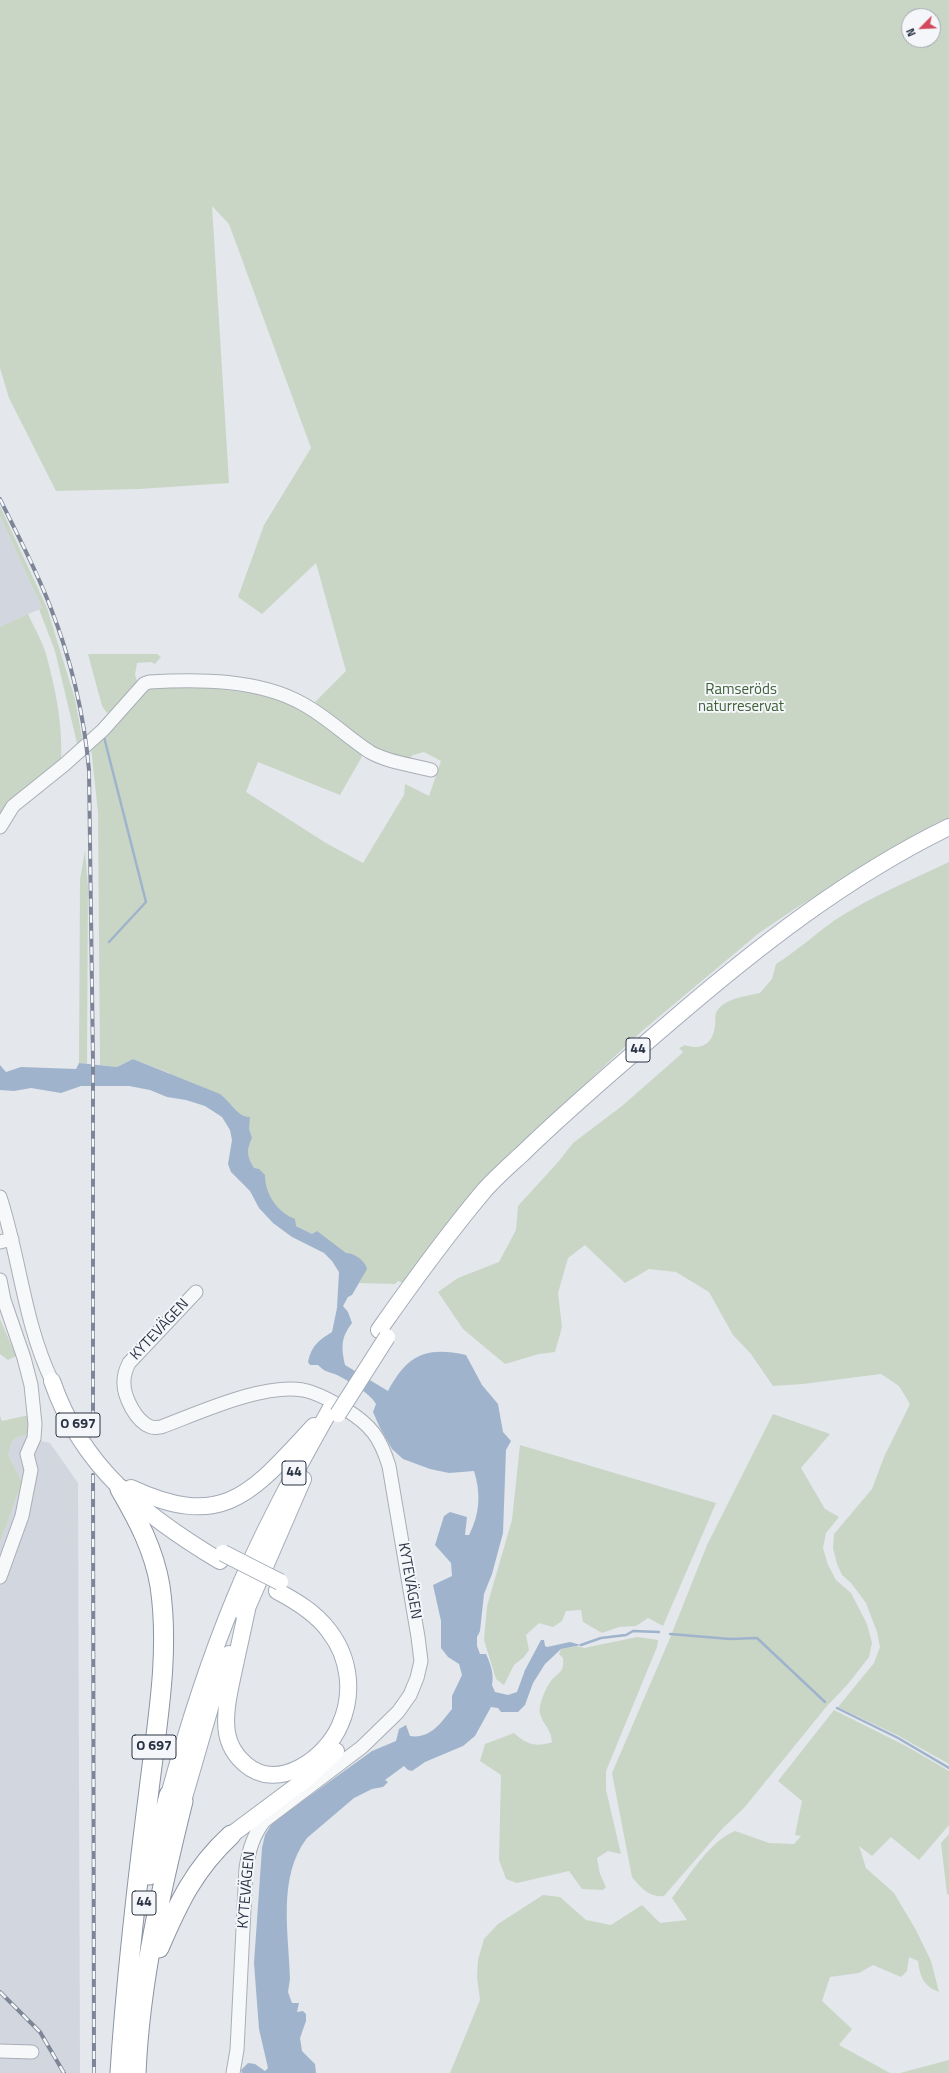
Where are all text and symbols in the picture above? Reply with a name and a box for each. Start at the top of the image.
north arrow [901,8,941,48]
text: N [902,26,920,39]
park label: Ramseröds naturreservat [698,681,784,716]
road number: 44 [626,1038,650,1062]
street label: KYTEVÄGEN [127,1296,193,1364]
road number: O 697 [56,1413,100,1437]
road number: 44 [282,1461,306,1485]
street label: KYTEVÄGEN [393,1541,425,1621]
road number: O 697 [132,1735,176,1759]
street label: KYTEVÄGEN [235,1851,259,1929]
road number: 44 [132,1891,156,1915]

